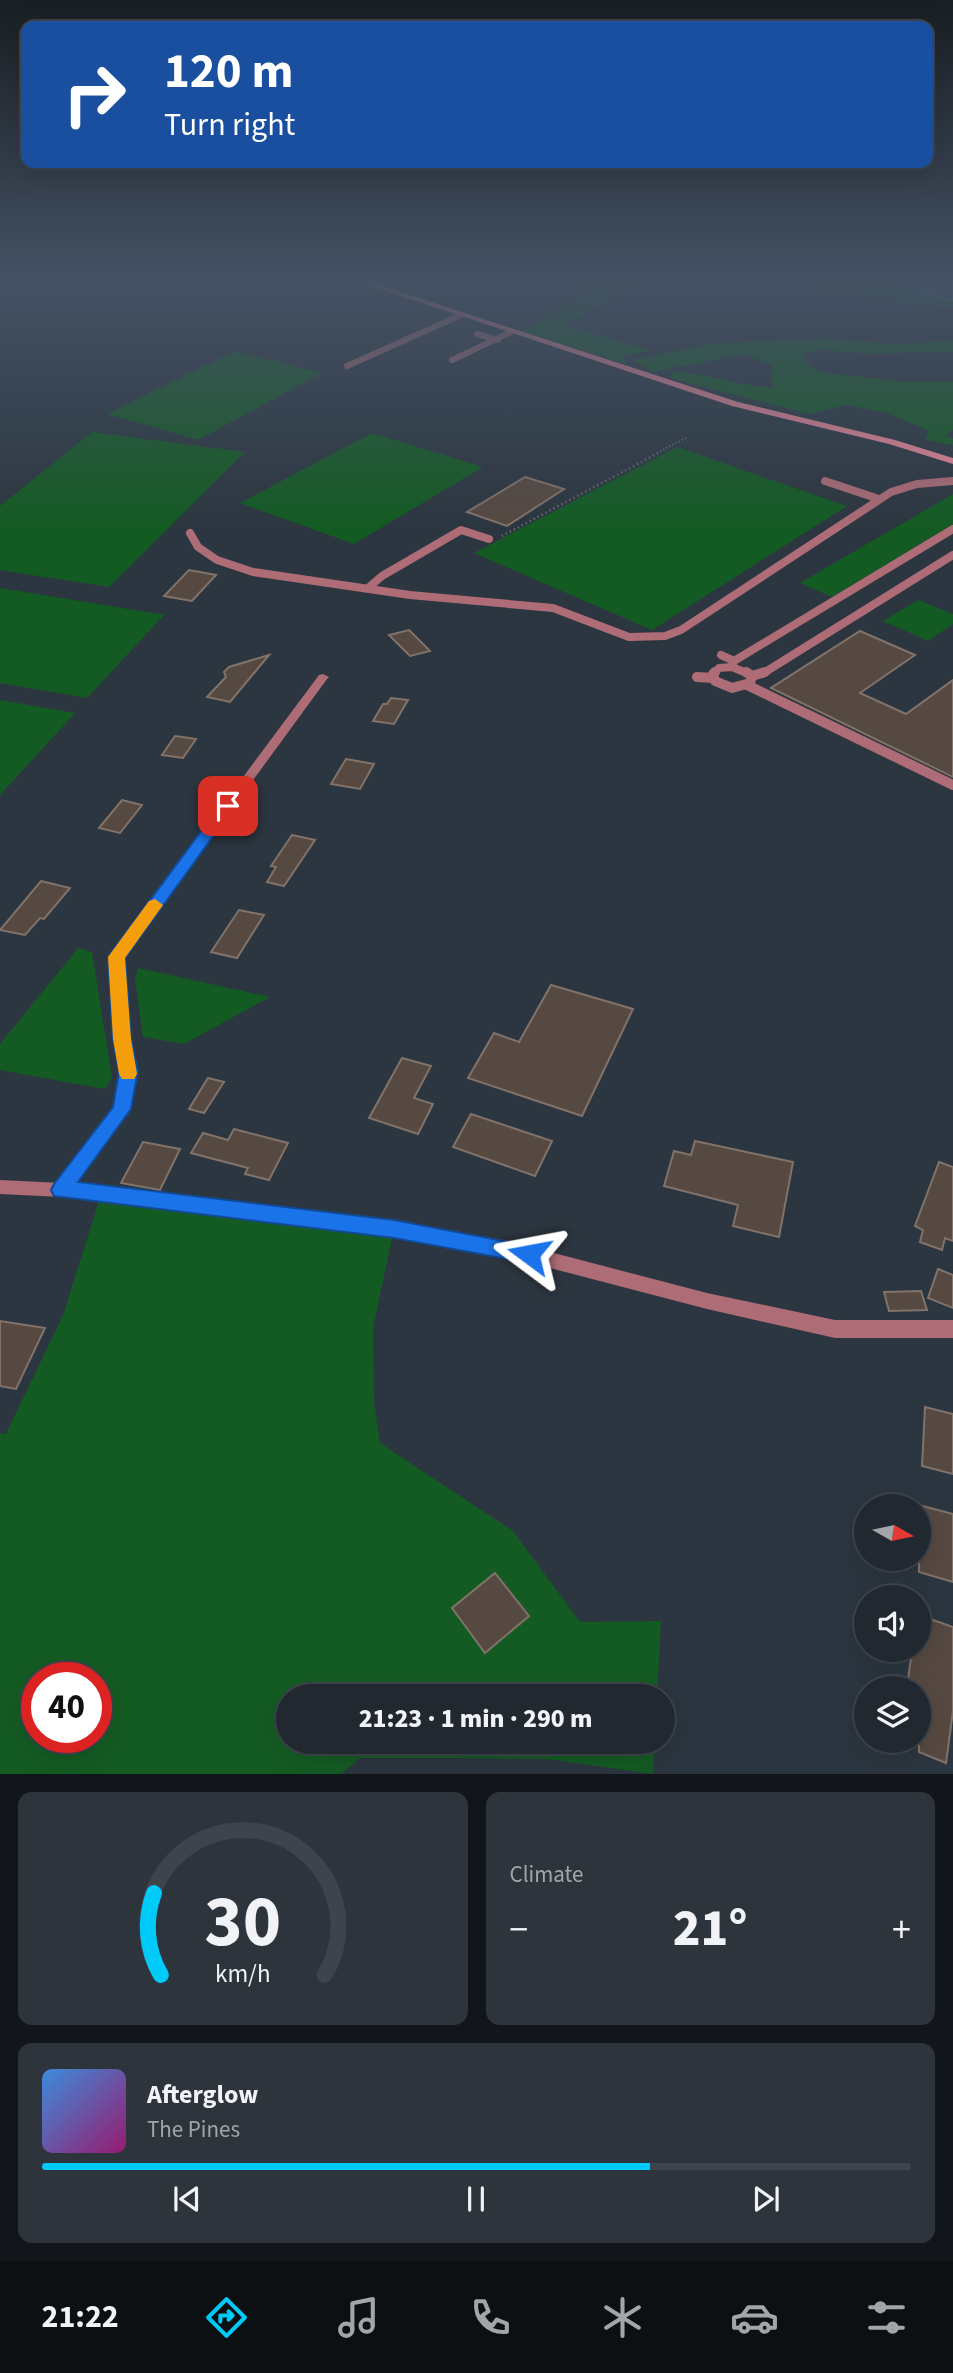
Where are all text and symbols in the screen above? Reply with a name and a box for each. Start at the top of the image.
text: 120 m [164,37,293,107]
icon: right [49,49,140,140]
text: Turn right [164,102,295,148]
pin [198,776,258,836]
icon: arrive [209,787,247,825]
position arrow [492,1217,566,1291]
north arrow [854,1494,931,1572]
map controls [854,1494,931,1753]
button: sound [854,1585,931,1662]
speed limit sign: 40 [21,1662,112,1753]
button: layers [854,1676,931,1753]
text: 21:23 · 1 min · 290 m [359,1700,592,1737]
text: Climate [510,1858,583,1891]
text: 30 [204,1870,281,1974]
text: 21° [673,1892,748,1966]
text: − [510,1903,528,1957]
text: + [892,1903,911,1957]
text: km/h [215,1955,271,1991]
text: Afterglow [147,2076,258,2113]
text: The Pines [147,2113,240,2146]
icon: previous [168,2180,206,2218]
icon: pause [457,2180,495,2218]
icon: next [747,2180,785,2218]
icon: directions [202,2293,251,2342]
icon: music [334,2293,383,2342]
icon: phone [466,2293,515,2342]
icon: climate [598,2293,647,2342]
icon: car [730,2293,779,2342]
icon: filters [862,2293,911,2342]
text: 21:22 [42,2294,119,2340]

